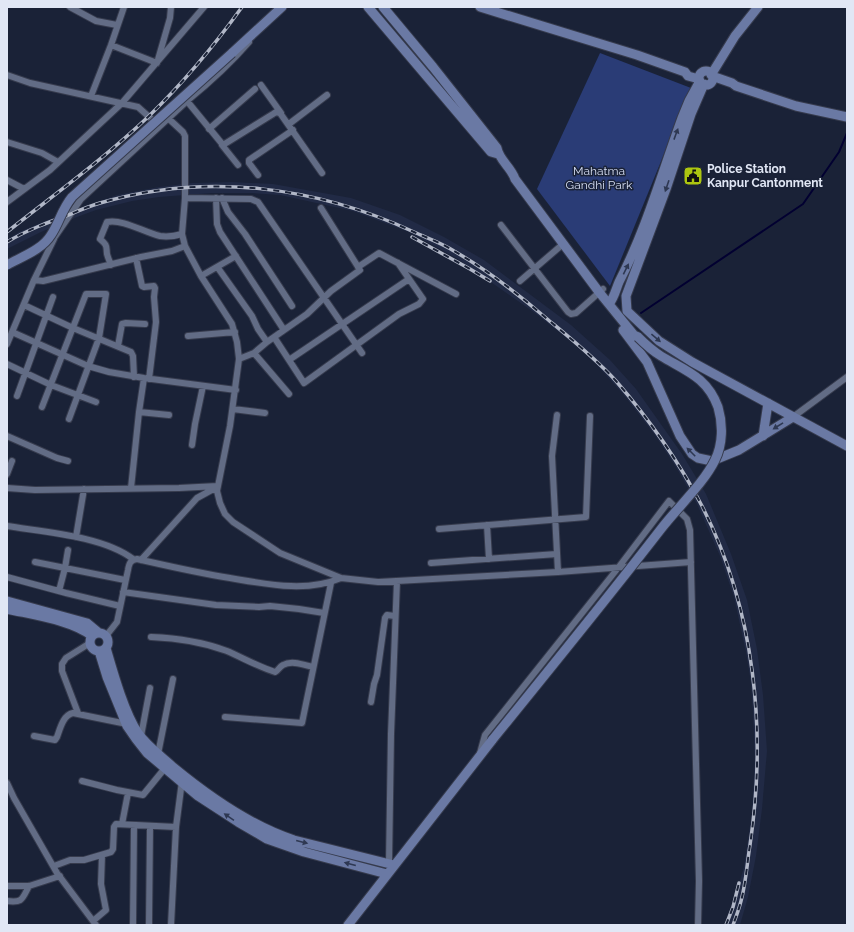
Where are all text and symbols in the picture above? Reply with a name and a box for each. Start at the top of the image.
one-way arrow [673,128,679,140]
place label: Police Station Kanpur Cantonment [707,162,823,190]
park label: Mahatma Gandhi Park [566,164,633,192]
public building icon: Police Station Kanpur Cantonment [682,165,704,187]
one-way arrow [664,181,670,193]
one-way arrow [623,263,629,275]
one-way arrow [650,334,661,343]
one-way arrow [772,423,784,430]
one-way arrow [686,447,695,457]
one-way arrow [224,813,235,821]
one-way arrow [296,840,309,846]
one-way arrow [343,861,355,867]

